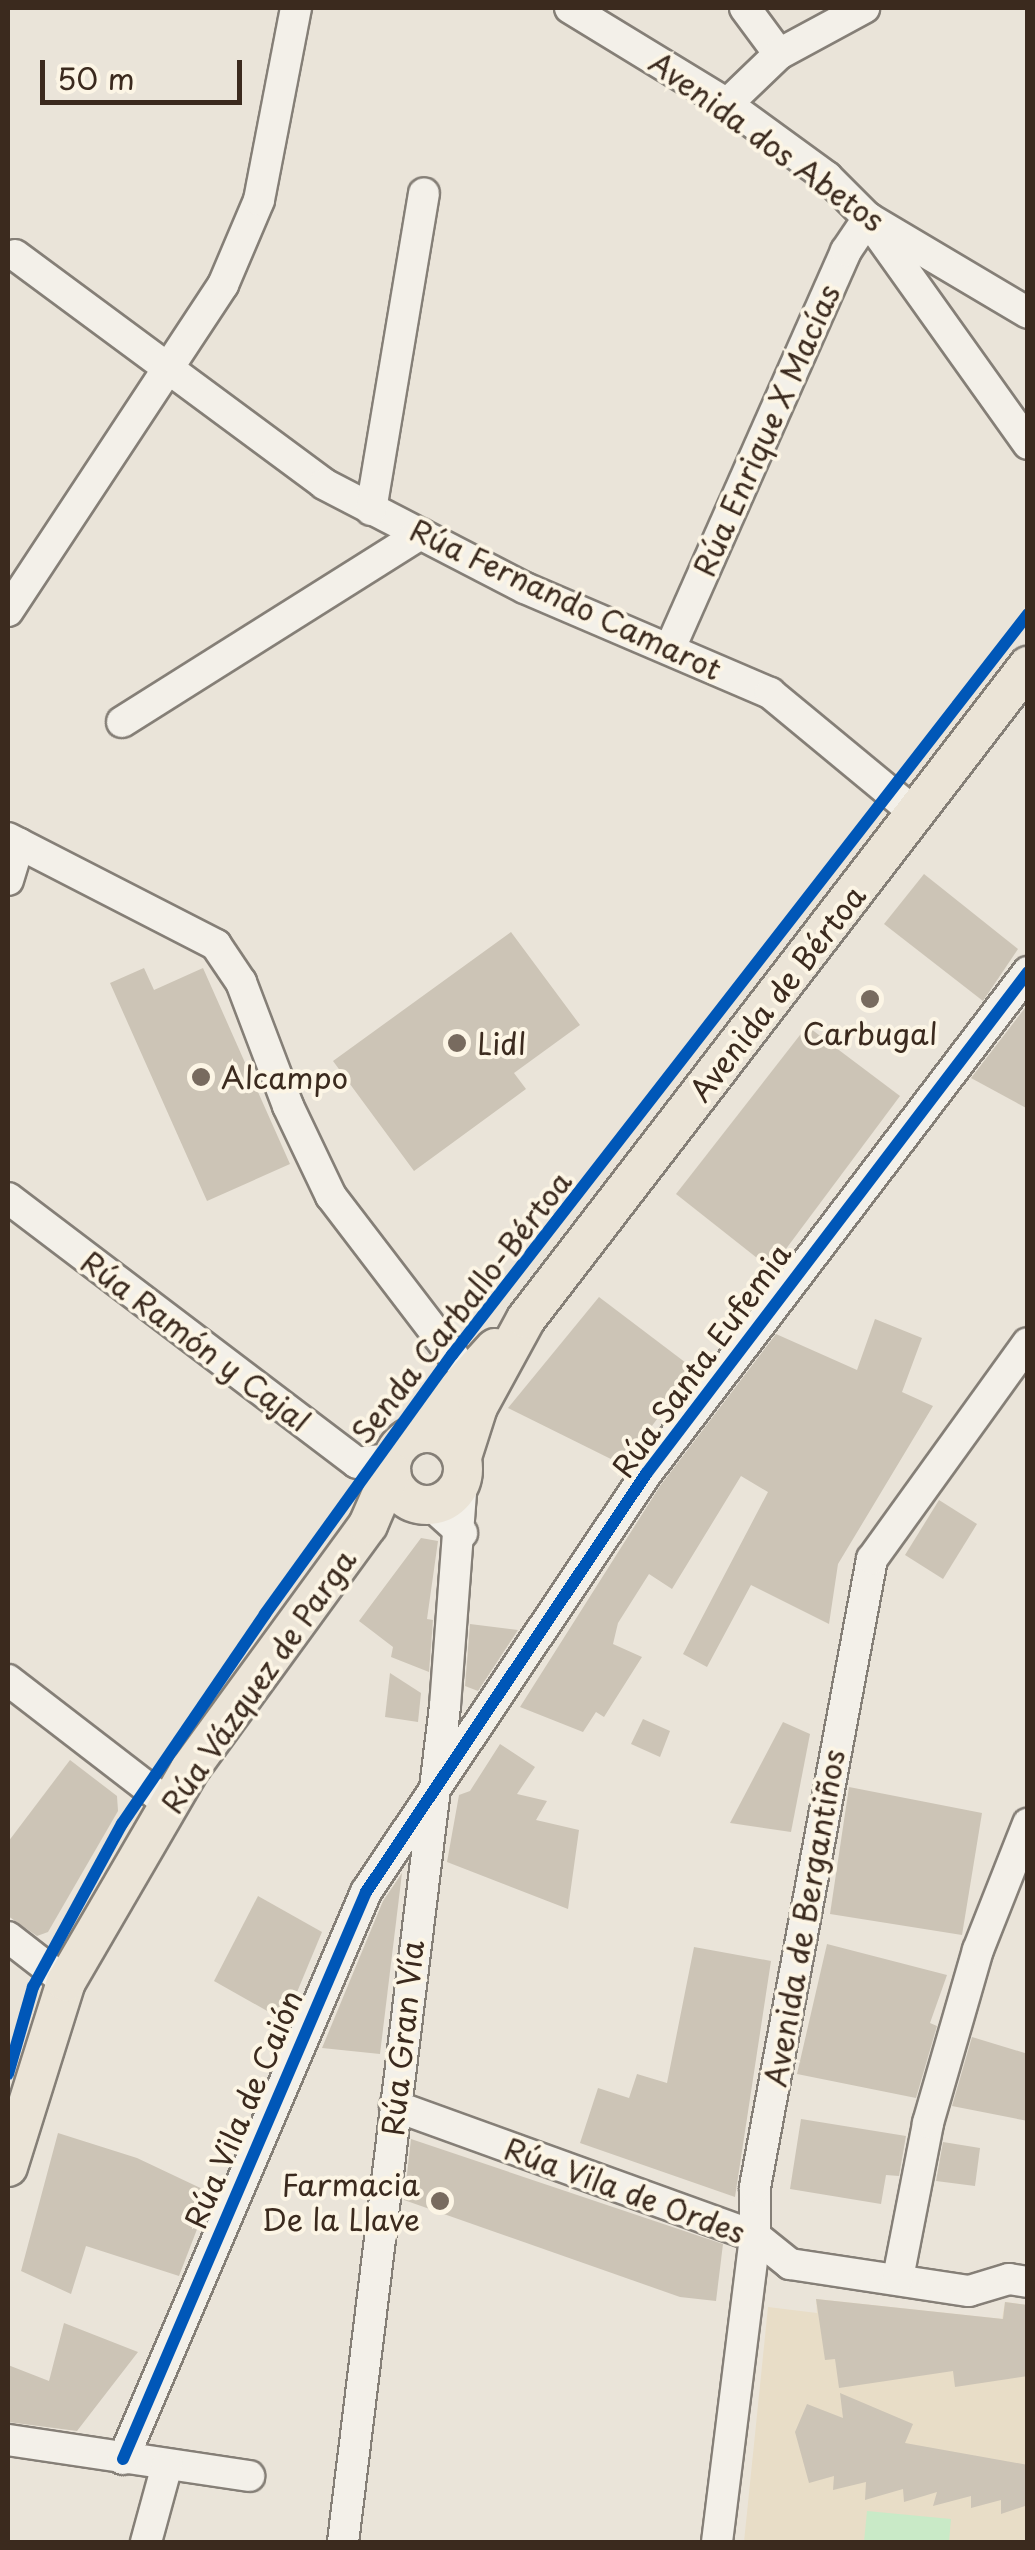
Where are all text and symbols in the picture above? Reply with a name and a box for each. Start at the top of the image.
scale bar [45,40,248,102]
street label: Avenida dos Abetos [643,44,891,238]
text: 50 m [57,55,135,100]
street label: Rúa Enrique X Macías [685,277,847,583]
street label: Rúa Fernando Camarot [403,510,729,688]
street label: Avenida de Bértoa [681,877,873,1109]
marker: Carbugal [859,988,881,1010]
place label: Carbugal [802,1015,938,1051]
place label: Lidl [477,1025,526,1061]
marker: Lidl [446,1032,468,1054]
place label: Alcampo [221,1059,348,1095]
marker: Alcampo [190,1066,212,1088]
street label: Senda Carballo-Bértoa [344,1165,578,1449]
street label: Rúa Santa Eufemia [604,1236,798,1484]
street label: Rúa Ramón y Cajal [73,1242,319,1440]
street label: Rúa Vázquez de Parga [151,1538,365,1824]
street label: Avenida de Bergantiños [757,1746,851,2090]
street label: Rúa Gran Vía [374,1938,430,2138]
street label: Rúa Vila de Caión [176,1983,310,2235]
street label: Rúa Vila de Ordes [498,2129,752,2251]
place label: Farmacia De la Llave [262,2166,420,2236]
marker: Farmacia De la Llave [429,2190,451,2212]

